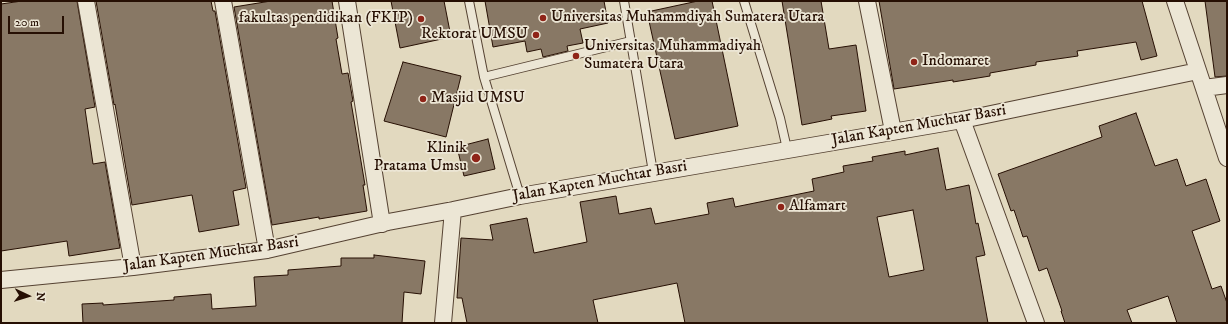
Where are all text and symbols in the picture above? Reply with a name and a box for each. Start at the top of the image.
scale bar [10,8,66,34]
place label: Universitas Muhammdiyah Sumatera Utara [551,8,824,28]
place label: fakultas pendidikan (FKIP) [239,9,413,29]
marker: Universitas Muhammdiyah Sumatera Utara [538,13,548,23]
marker: fakultas pendidikan (FKIP) [416,14,426,24]
text: 20 m [15,15,39,30]
place label: Rektorat UMSU [421,25,528,45]
marker: Rektorat UMSU [531,30,541,40]
place label: Universitas Muhammadiyah Sumatera Utara [584,37,761,75]
marker: Universitas Muhammadiyah Sumatera Utara [571,51,581,61]
place label: Indomaret [922,52,989,72]
marker: Indomaret [909,57,919,67]
place label: Masjid UMSU [431,89,525,109]
marker: Masjid UMSU [418,94,428,104]
street label: Jalan Kapten Muchtar Basri [830,101,1008,151]
place label: Klinik Pratama Umsu [374,139,467,177]
marker: Klinik Pratama Umsu [470,152,482,164]
street label: Jalan Kapten Muchtar Basri [511,157,689,207]
place label: Alfamart [789,197,846,217]
marker: Alfamart [776,202,786,212]
street label: Jalan Kapten Muchtar Basri [122,233,300,277]
north arrow [8,276,48,316]
text: N [33,292,47,302]

